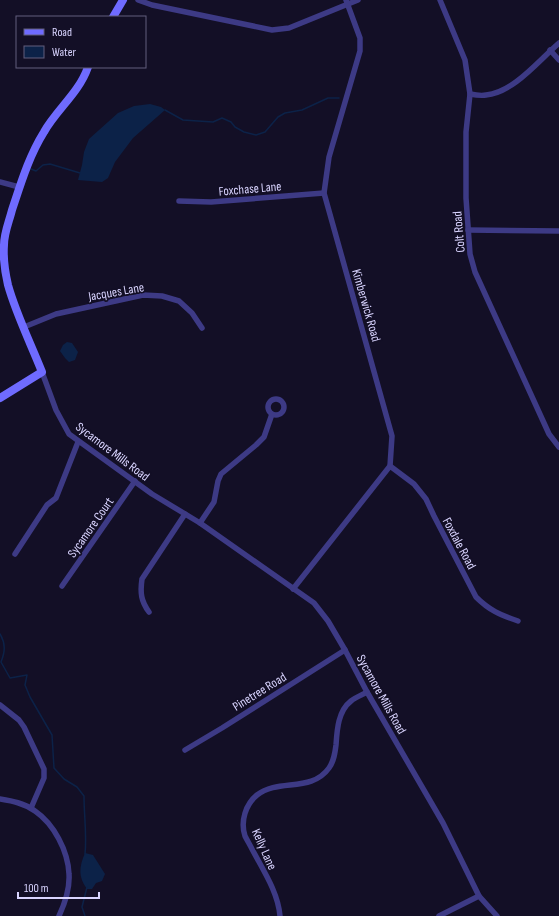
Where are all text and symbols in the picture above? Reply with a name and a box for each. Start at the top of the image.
legend [16,16,146,68]
text: Road [52,25,72,40]
text: Water [52,45,76,60]
street label: Foxchase Lane [218,178,282,200]
street label: Colt Road [449,210,469,253]
street label: Kimberwick Road [348,267,384,343]
street label: Jacques Lane [86,279,145,305]
street label: Sycamore Mills Road [72,419,153,485]
street label: Sycamore Court [64,494,117,561]
street label: Foxdale Road [439,515,479,572]
street label: Sycamore Mills Road [353,652,410,737]
street label: Pinetree Road [230,669,289,715]
street label: Kelly Lane [248,826,280,872]
scale bar [18,874,99,900]
text: 100 m [24,881,49,896]

